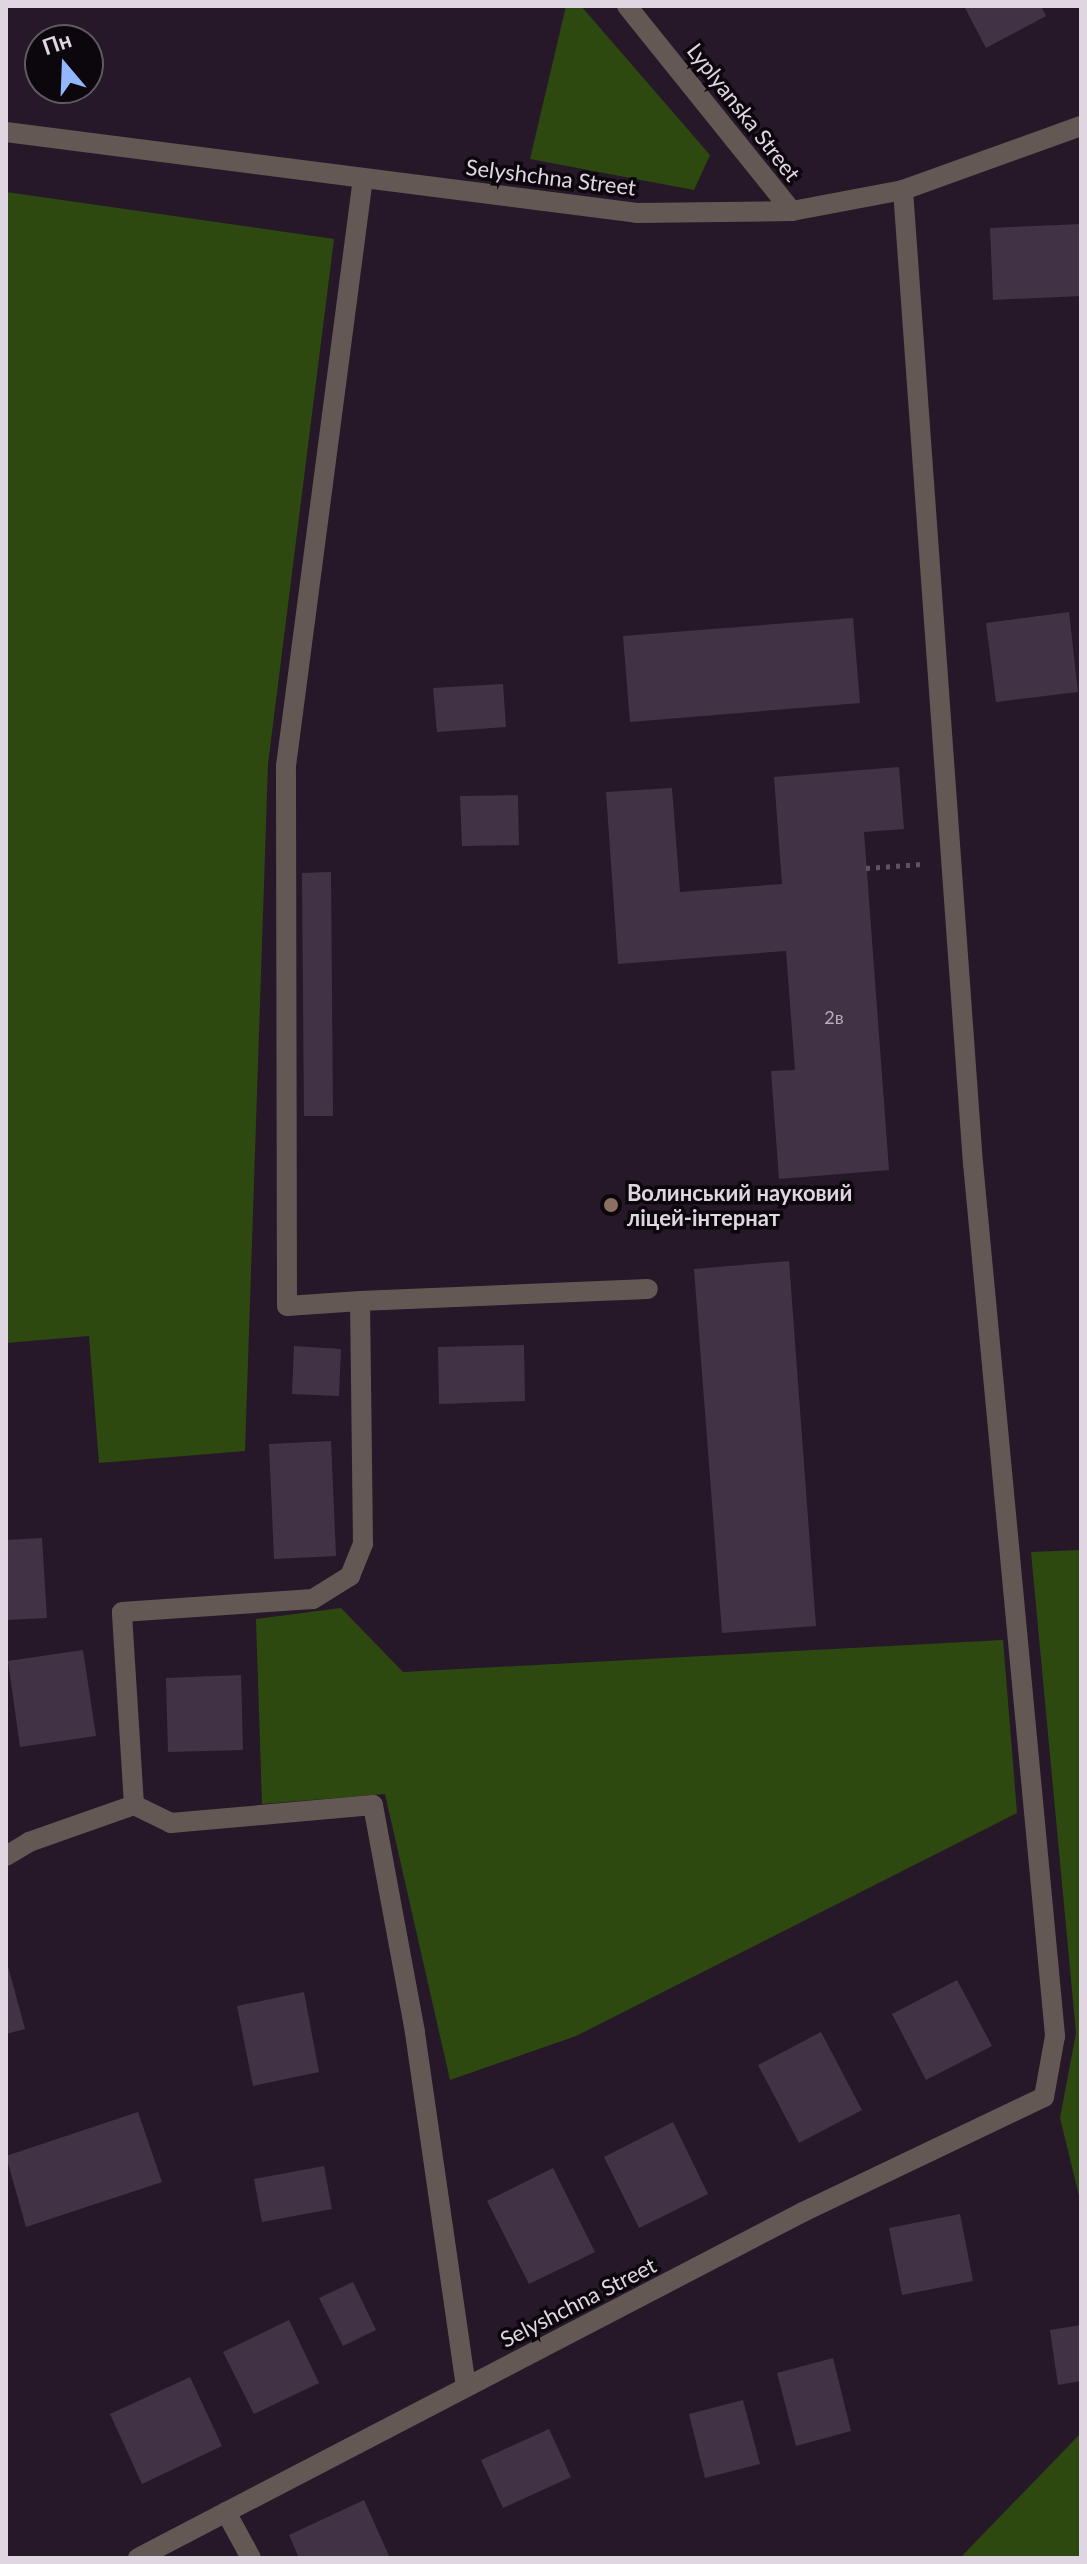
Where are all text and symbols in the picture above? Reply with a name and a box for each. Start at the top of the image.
north arrow [24,24,104,104]
text: Пн [39,25,75,60]
street label: Lyplyanska Street [682,38,806,186]
street label: Selyshchna Street [464,153,638,201]
house number: 2в [824,1006,844,1028]
place label: Волинський науковий ліцей-інтернат [627,1179,852,1230]
marker: Волинський науковий ліцей-інтернат [602,1196,620,1214]
street label: Selyshchna Street [496,2251,660,2353]

